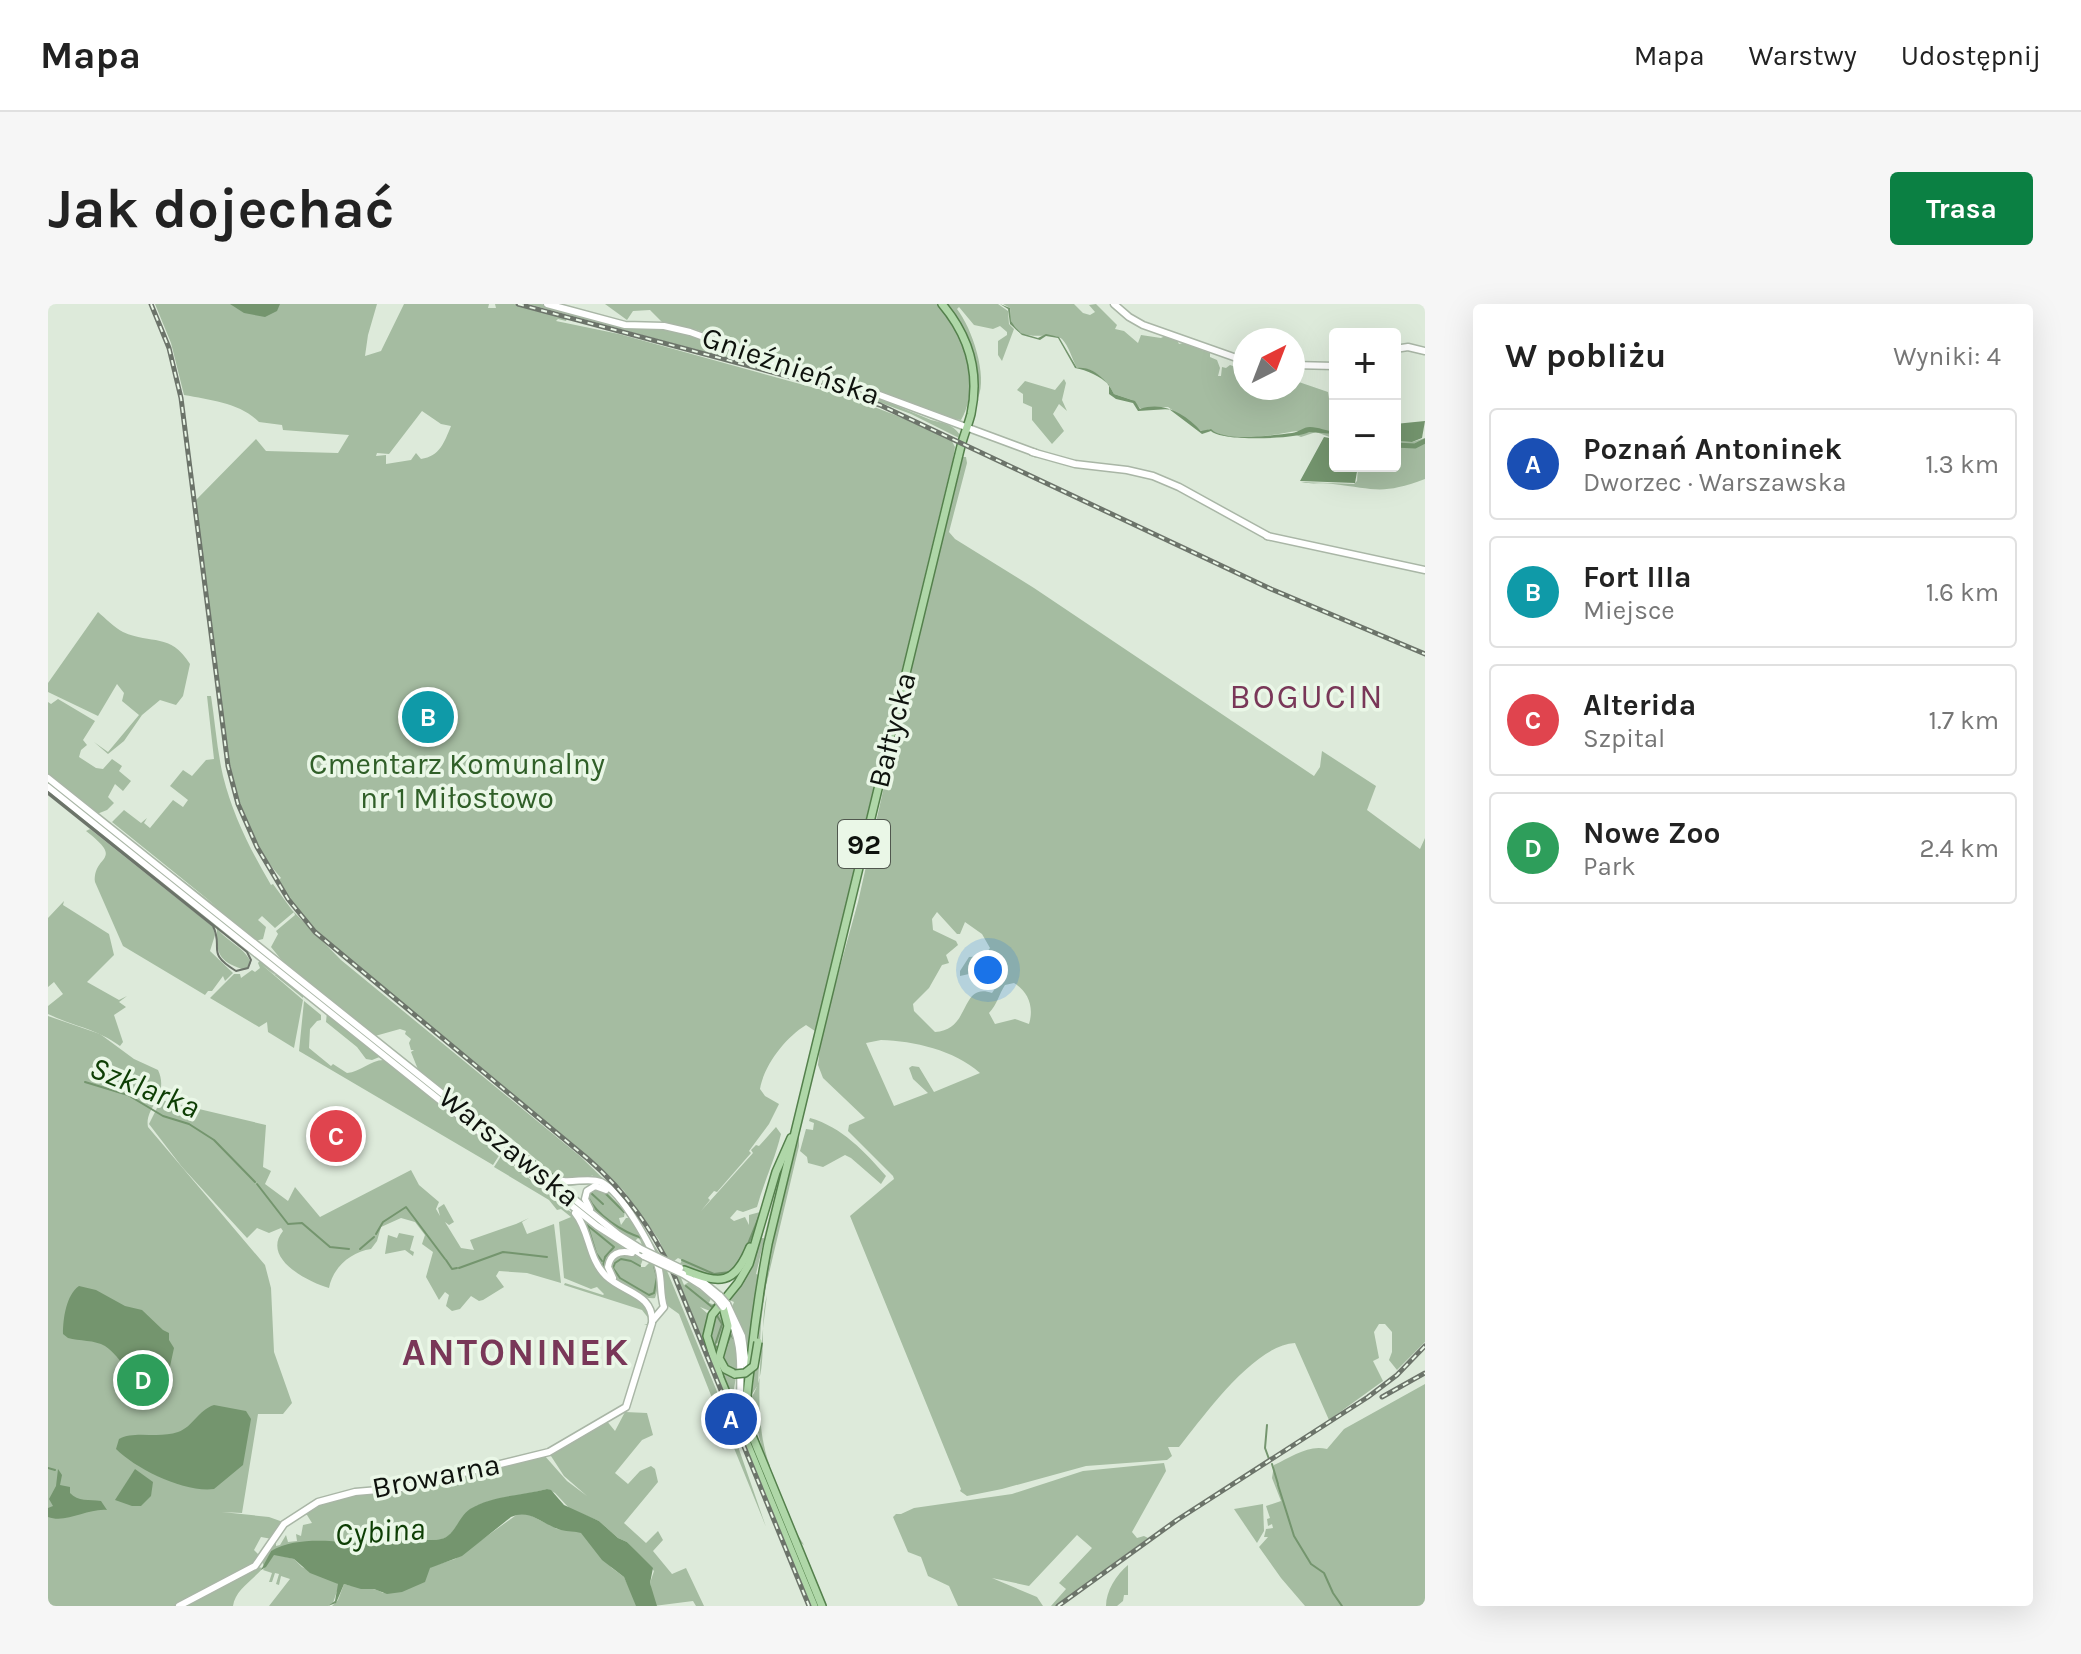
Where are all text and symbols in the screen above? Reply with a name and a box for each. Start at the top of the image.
text: Mapa [40,33,141,78]
text: Mapa [1634,39,1705,72]
text: Warstwy [1749,39,1857,72]
text: Udostępnij [1901,39,2041,72]
button: Trasa [1890,172,2033,245]
text: Jak dojechać [48,176,394,241]
street label: Gnieźnieńska [697,319,885,413]
north arrow [1233,328,1305,400]
map controls [1329,328,1401,472]
button: + [1329,328,1401,400]
text: W pobliżu [1505,336,1666,376]
text: Wyniki: 4 [1893,341,2001,372]
button: − [1329,400,1401,472]
text: Poznań Antoninek [1583,431,1842,467]
text: A [1525,449,1541,480]
text: 1.3 km [1925,449,1999,480]
text: Dworzec · Warszawska [1583,467,1847,498]
text: Fort IIIa [1583,559,1692,595]
text: B [1525,577,1541,608]
text: 1.6 km [1926,577,1999,608]
text: Miejsce [1583,595,1675,626]
street label: Bałtycka [860,669,924,791]
district label: BOGUCIN [1230,677,1384,717]
pin: B [402,687,454,747]
text: Alterida [1583,687,1696,723]
text: C [1525,705,1541,736]
text: 1.7 km [1928,705,1999,736]
text: Szpital [1583,723,1665,754]
park label: Cmentarz Komunalny nr 1 Miłostowo [309,746,605,816]
text: Nowe Zoo [1583,815,1721,851]
road number: 92 [838,820,890,868]
text: D [1524,833,1542,864]
text: 2.4 km [1920,833,1999,864]
text: Park [1583,851,1636,882]
your location [968,950,1008,990]
water label: Szklarka [85,1049,205,1126]
street label: Warszawska [431,1079,587,1215]
pin: C [310,1106,362,1166]
district label: ANTONINEK [402,1330,630,1375]
pin: D [117,1350,169,1410]
pin: A [705,1389,757,1449]
street label: Browarna [369,1446,503,1506]
water label: Cybina [334,1510,426,1553]

